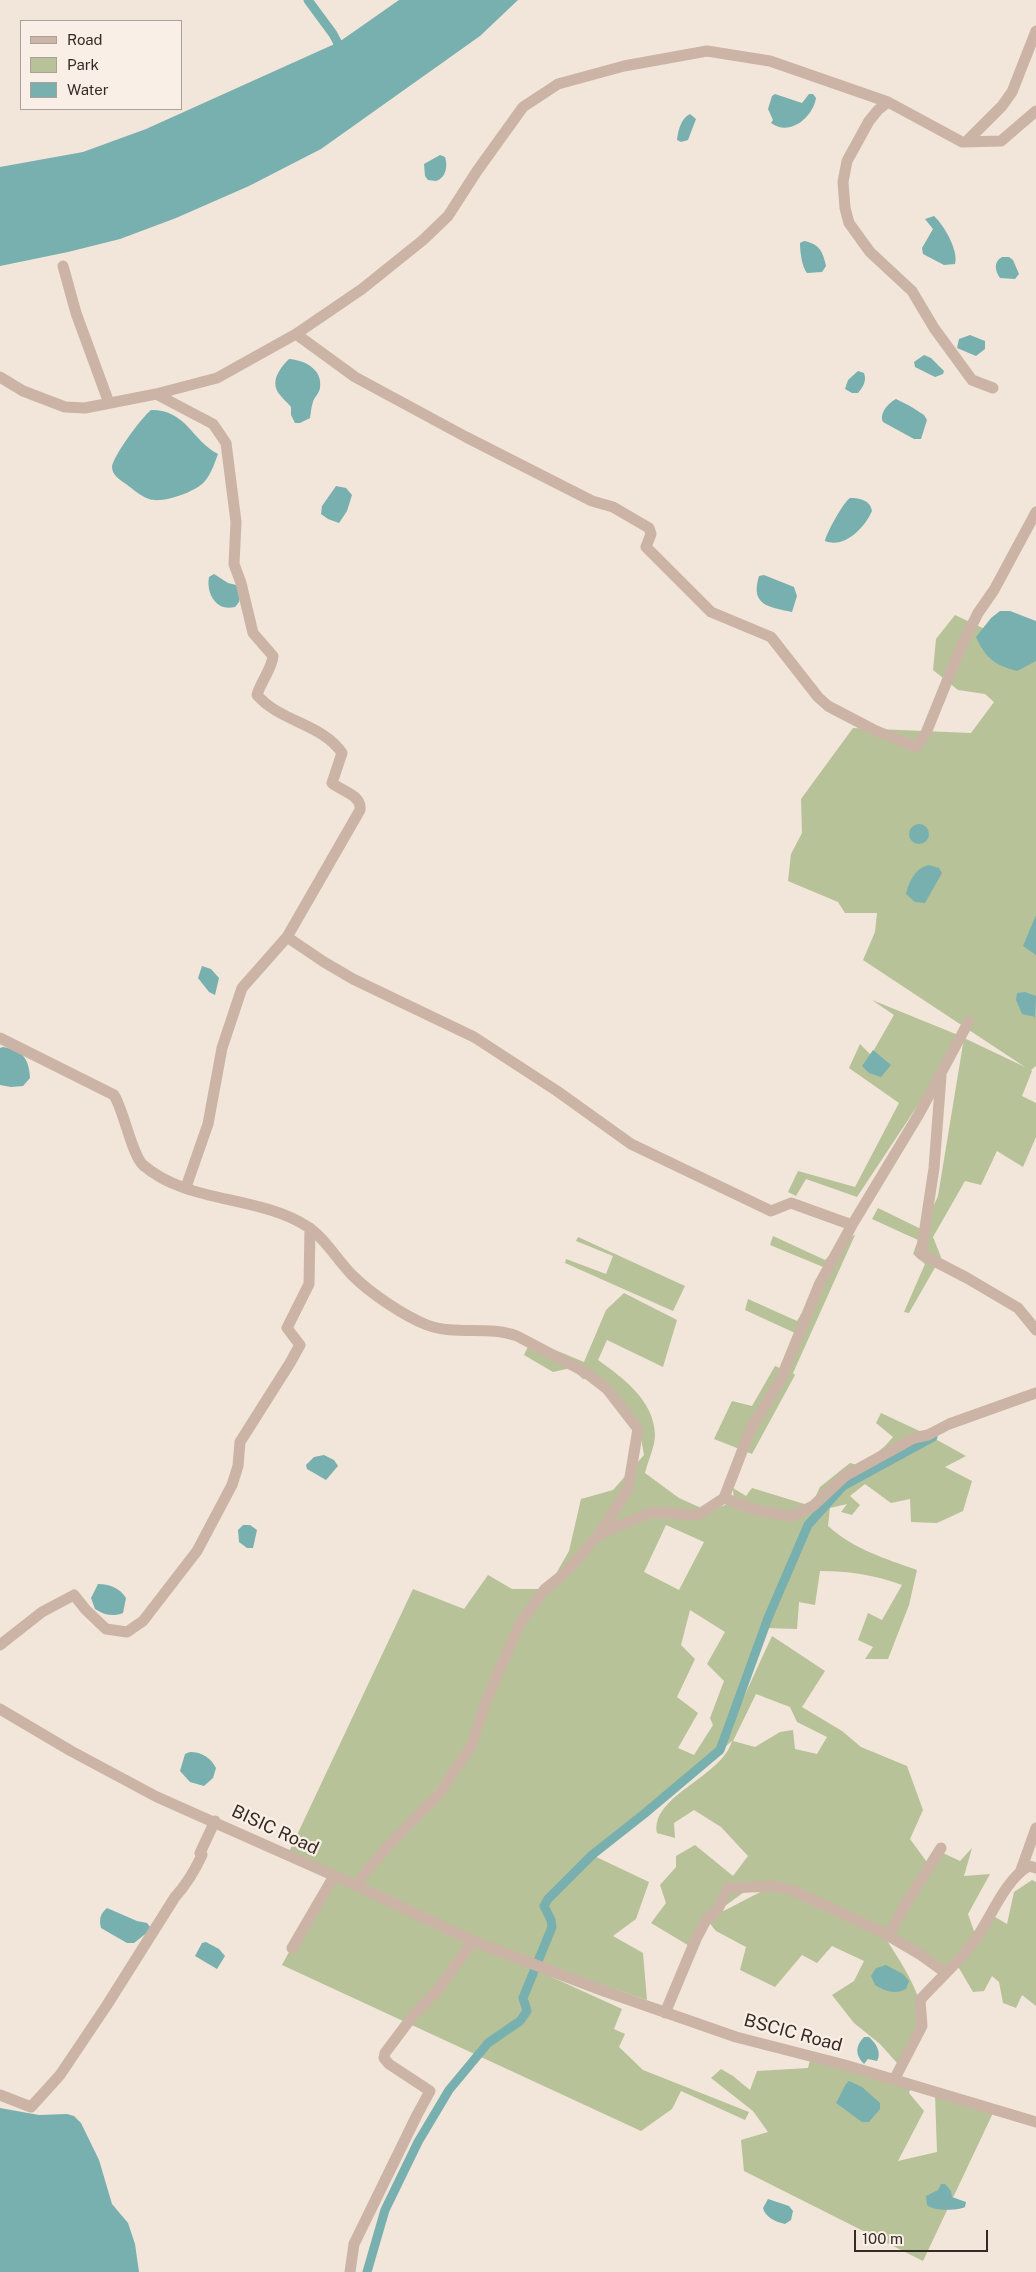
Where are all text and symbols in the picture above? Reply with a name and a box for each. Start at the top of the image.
legend [20,20,182,110]
text: Road [67,31,103,48]
text: Park [67,56,99,73]
text: Water [67,81,109,98]
street label: BISIC Road [228,1800,322,1860]
street label: BSCIC Road [742,2010,844,2056]
scale bar [856,2220,990,2252]
text: 100 m [862,2230,903,2247]

